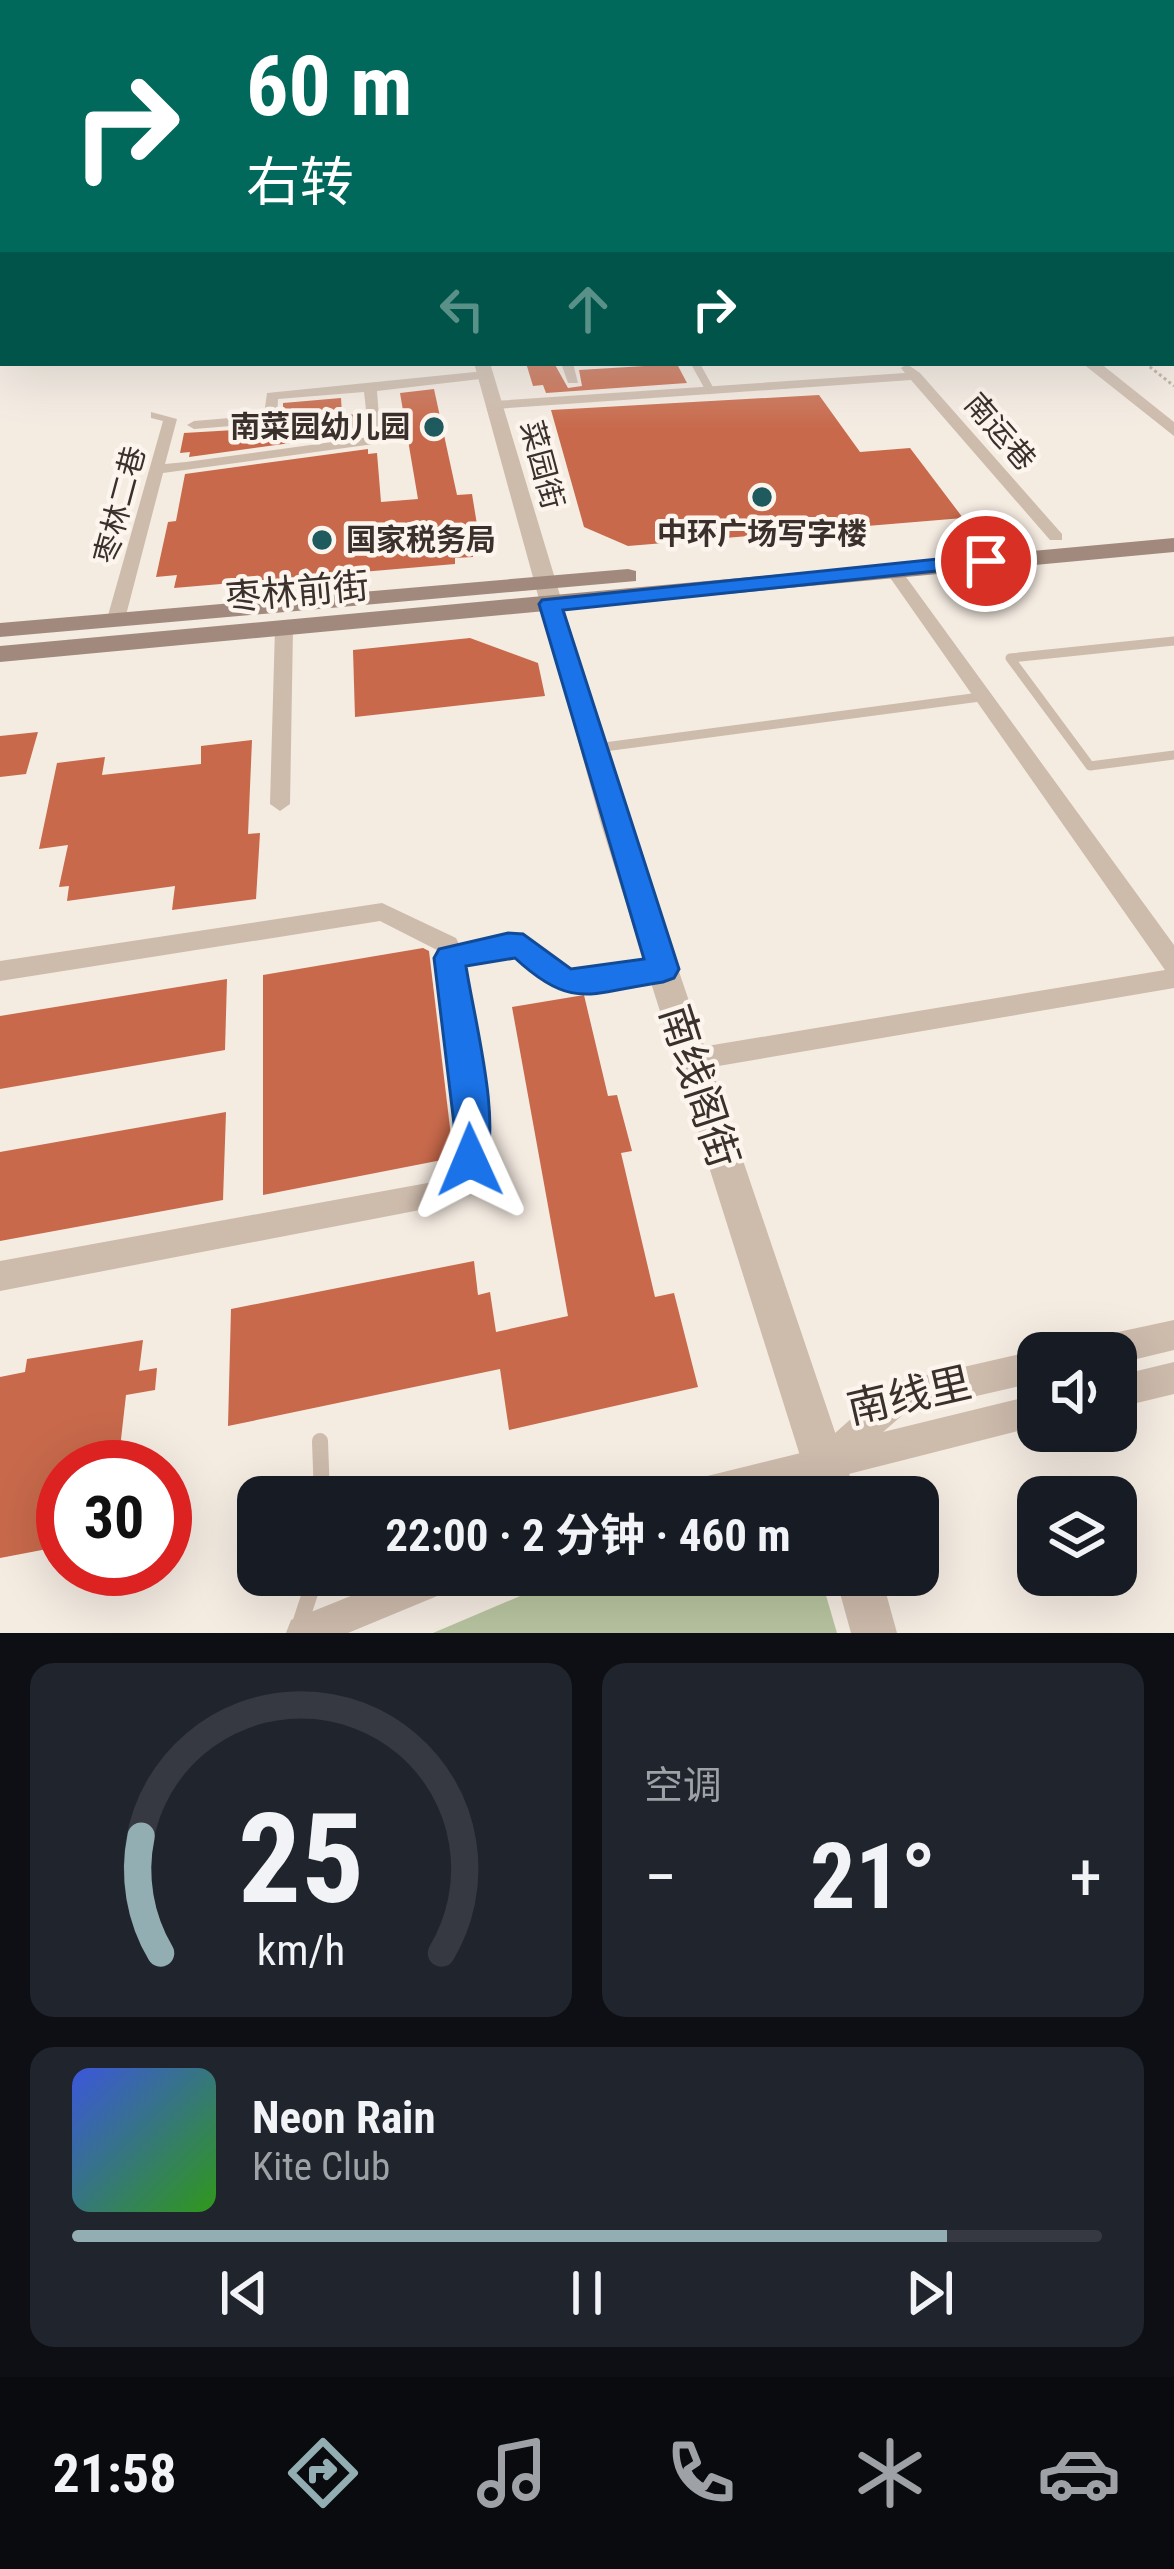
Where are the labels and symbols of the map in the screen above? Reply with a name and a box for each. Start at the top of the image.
street label: 南运巷 [958,386,1043,477]
place label: 南菜园幼儿园 [230,409,410,444]
marker: 南菜园幼儿园 [421,414,447,440]
street label: 菜园街 [514,417,571,513]
street label: 枣林二巷 [87,442,152,567]
marker: 中环广场写字楼 [749,484,775,510]
pin [935,510,1037,612]
place label: 中环广场写字楼 [657,516,867,551]
place label: 国家税务局 [346,522,496,557]
marker: 国家税务局 [309,527,335,553]
street label: 枣林前街 [224,565,371,619]
street label: 南线阁街 [650,999,749,1174]
position arrow [407,1097,533,1223]
street label: 南线里 [842,1357,976,1434]
speed limit sign: 30 [36,1440,192,1596]

